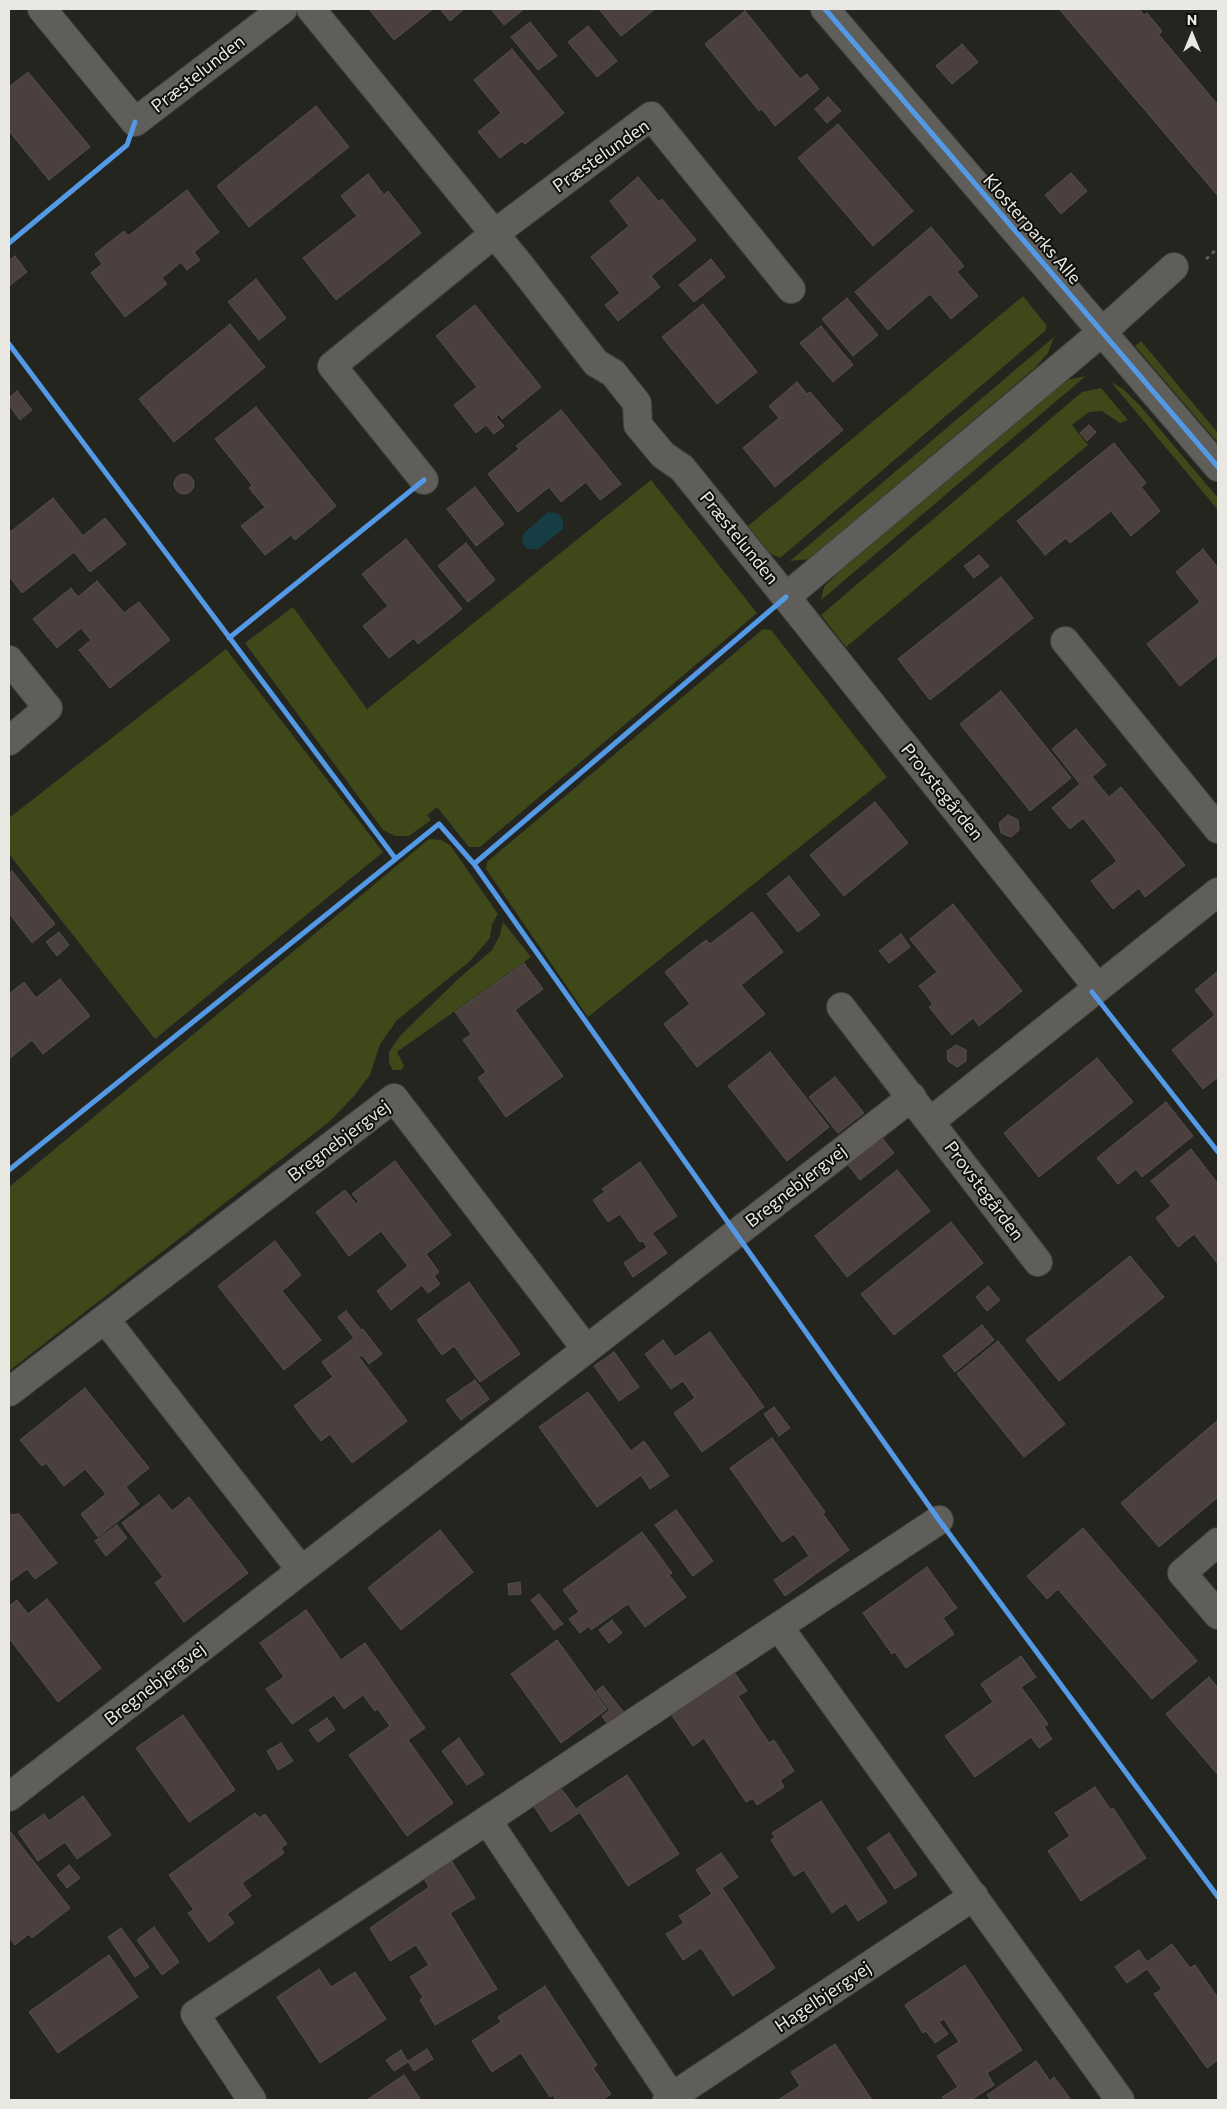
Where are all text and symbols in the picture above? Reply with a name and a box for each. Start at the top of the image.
north arrow [1167,10,1217,60]
text: N [1187,11,1197,28]
street label: Præstelunden [147,31,249,117]
street label: Præstelunden [549,115,653,197]
street label: Klosterparks Alle [978,169,1086,289]
street label: Præstelunden [695,487,783,589]
street label: Provstegården [896,739,988,845]
street label: Bregnebjergvej [284,1096,394,1186]
street label: Provstegården [940,1137,1028,1245]
street label: Bregnebjergvej [741,1140,851,1232]
street label: Bregnebjergvej [100,1638,210,1730]
street label: Hagelbjergvej [771,1957,875,2037]

